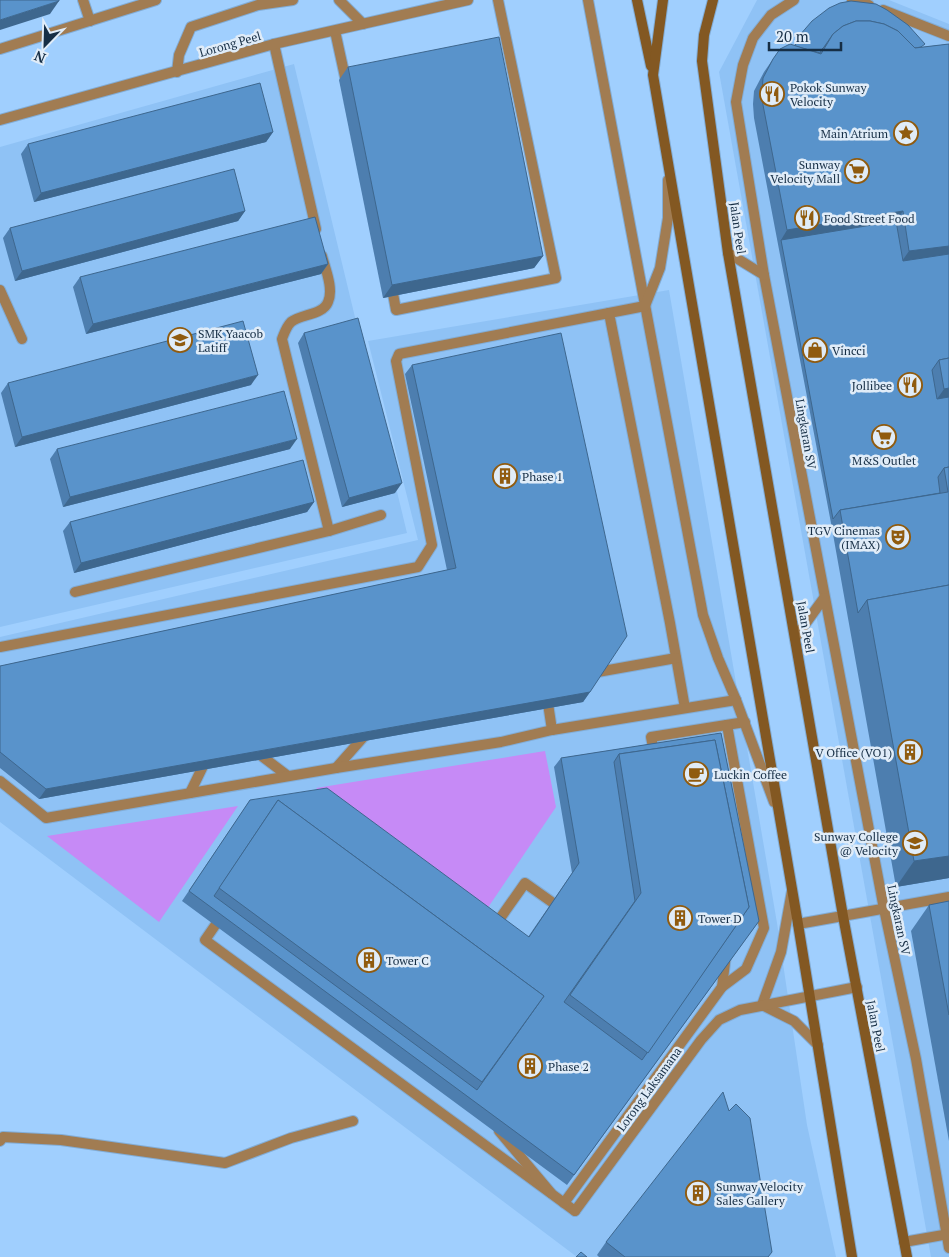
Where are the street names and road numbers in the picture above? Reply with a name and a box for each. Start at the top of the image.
street label: Lorong Peel [198,28,263,60]
street label: Jalan Peel [727,201,749,255]
street label: Lingkaran SV [792,398,820,471]
street label: Jalan Peel [794,600,818,654]
street label: Lingkaran SV [884,884,914,957]
street label: Jalan Peel [864,999,888,1053]
street label: Lorong Laksamana [613,1044,685,1134]

